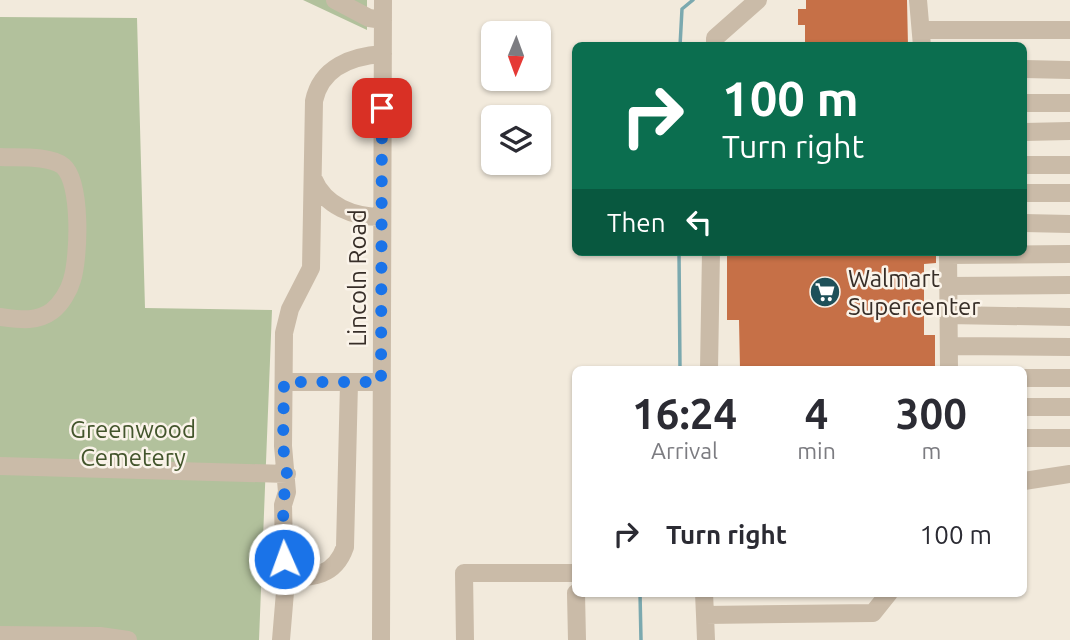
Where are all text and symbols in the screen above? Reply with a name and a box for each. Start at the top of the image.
north arrow [481,21,551,91]
map controls [481,21,551,175]
icon: right [607,70,698,161]
text: 100 m [722,70,859,125]
pin [352,78,412,138]
icon: arrive [363,89,401,127]
button: layers [481,105,551,175]
text: Turn right [722,128,864,164]
icon: left [680,203,718,241]
text: Then [607,208,666,237]
street label: Lincoln Road [344,209,371,347]
place label: Walmart Supercenter [848,265,980,320]
supermarket icon: Walmart Supercenter [808,275,842,309]
text: 16:24 [632,390,737,437]
text: 4 [805,390,828,437]
text: 300 [896,390,967,437]
park label: Greenwood Cemetery [70,416,196,471]
text: Arrival [651,438,718,463]
text: min [797,438,836,463]
text: m [921,438,941,463]
icon: right [607,515,645,553]
text: Turn right [666,520,787,549]
text: 100 m [920,520,992,549]
position arrow [247,522,321,596]

